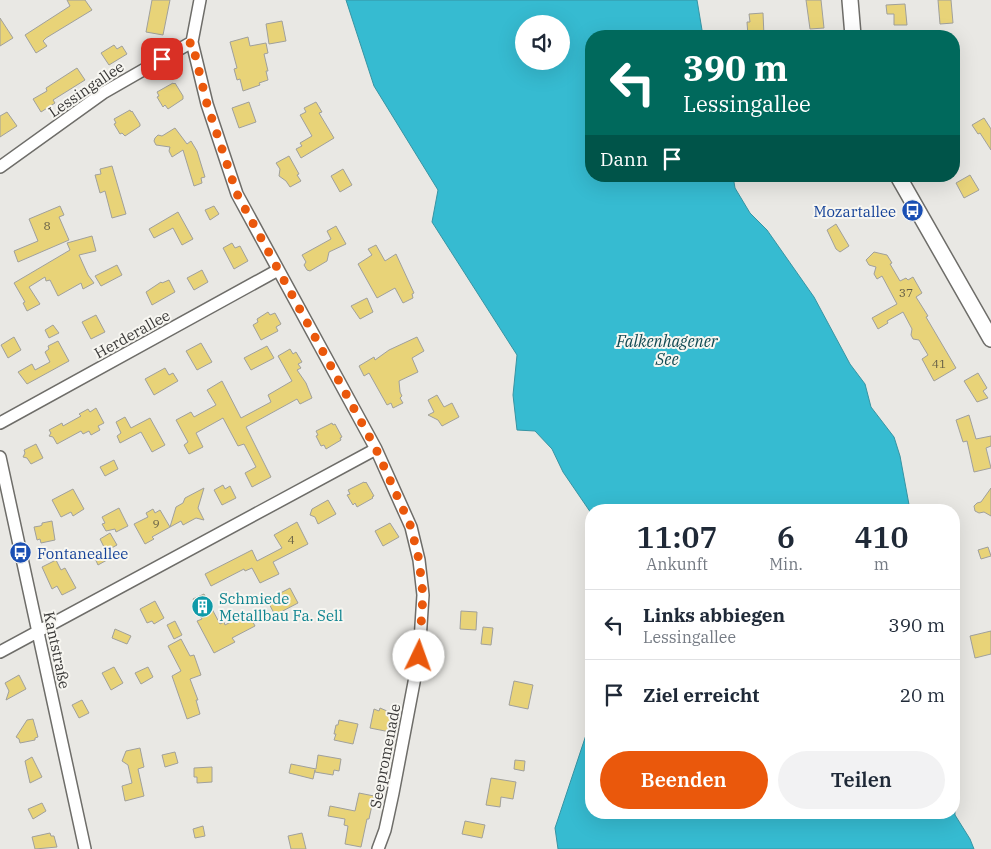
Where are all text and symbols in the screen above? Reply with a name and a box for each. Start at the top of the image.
map controls [515,15,570,70]
button: sound [515,15,570,70]
pin [141,38,183,80]
icon: arrive [148,45,176,73]
text: 390 m [683,45,788,91]
icon: left [600,50,665,115]
street label: Lessingallee [45,57,127,121]
text: Lessingallee [683,89,811,118]
icon: arrive [658,145,686,173]
text: Dann [600,147,648,171]
bus stop icon: Mozartallee [900,199,924,223]
place label: Mozartallee [813,202,896,221]
house number: 8 [43,218,51,233]
house number: 37 [899,285,913,300]
street label: Herderallee [91,305,173,363]
water label: Falkenhagener See [615,331,719,369]
house number: 41 [932,356,946,371]
house number: 9 [152,516,160,531]
text: 11:07 [637,517,718,556]
text: 6 [777,517,795,556]
text: 410 [854,517,908,556]
house number: 4 [287,532,295,547]
bus stop icon: Fontaneallee [9,541,33,565]
place label: Fontaneallee [37,544,128,563]
text: Ankunft [646,554,708,574]
text: Min. [769,554,803,574]
text: m [874,554,889,574]
place label: Schmiede Metallbau Fa. Sell [219,589,343,625]
building icon: Schmiede Metallbau Fa. Sell [191,595,215,619]
text: Links abbiegen [643,603,785,627]
street label: Kantstraße [40,610,74,690]
icon: left [600,611,628,639]
text: 390 m [888,613,945,637]
text: Lessingallee [643,627,736,647]
position arrow [392,629,444,681]
icon: arrive [600,681,628,709]
text: Ziel erreicht [643,683,759,707]
text: 20 m [900,683,945,707]
street label: Seepromenade [366,702,404,810]
button: Beenden [600,751,768,809]
button: Teilen [778,751,945,809]

